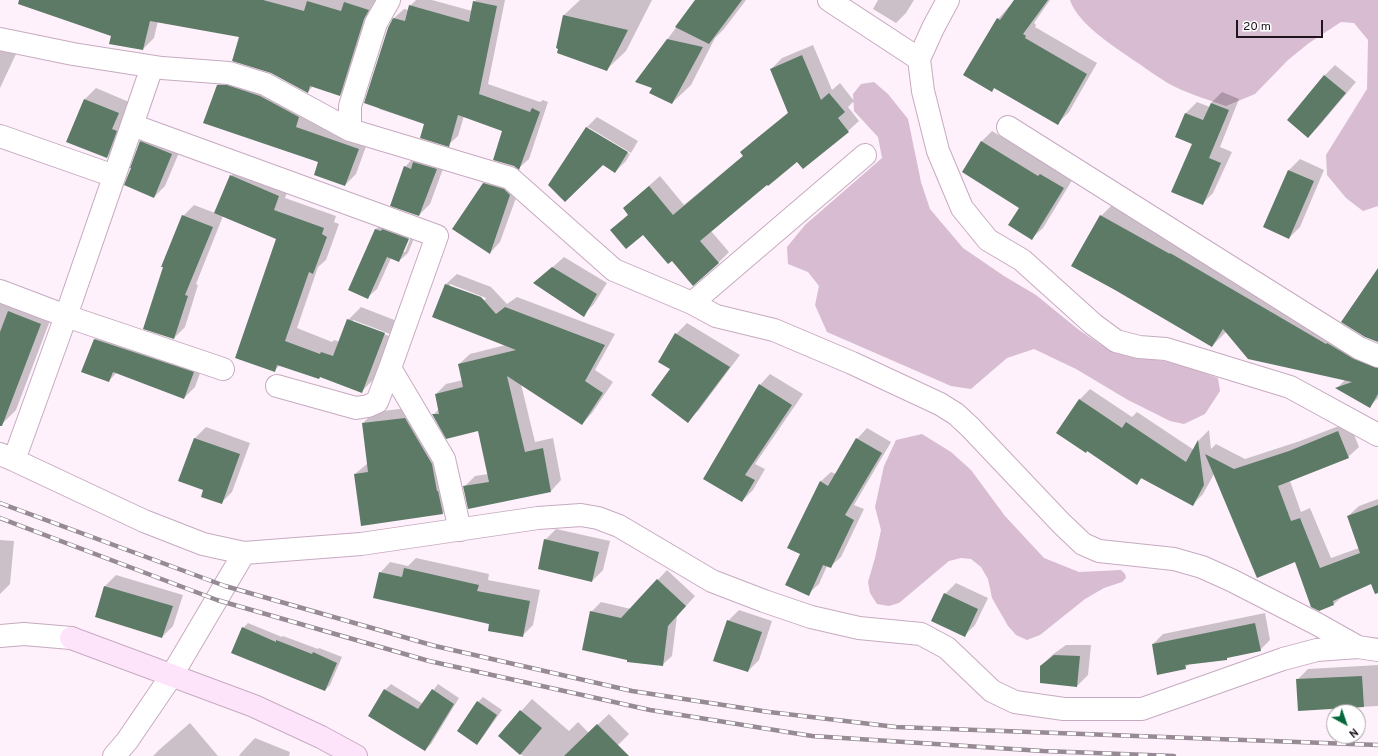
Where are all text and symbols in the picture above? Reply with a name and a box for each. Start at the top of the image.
scale bar [1238,12,1325,38]
text: 20 m [1243,19,1271,35]
north arrow [1326,704,1366,744]
text: N [1346,725,1361,740]

